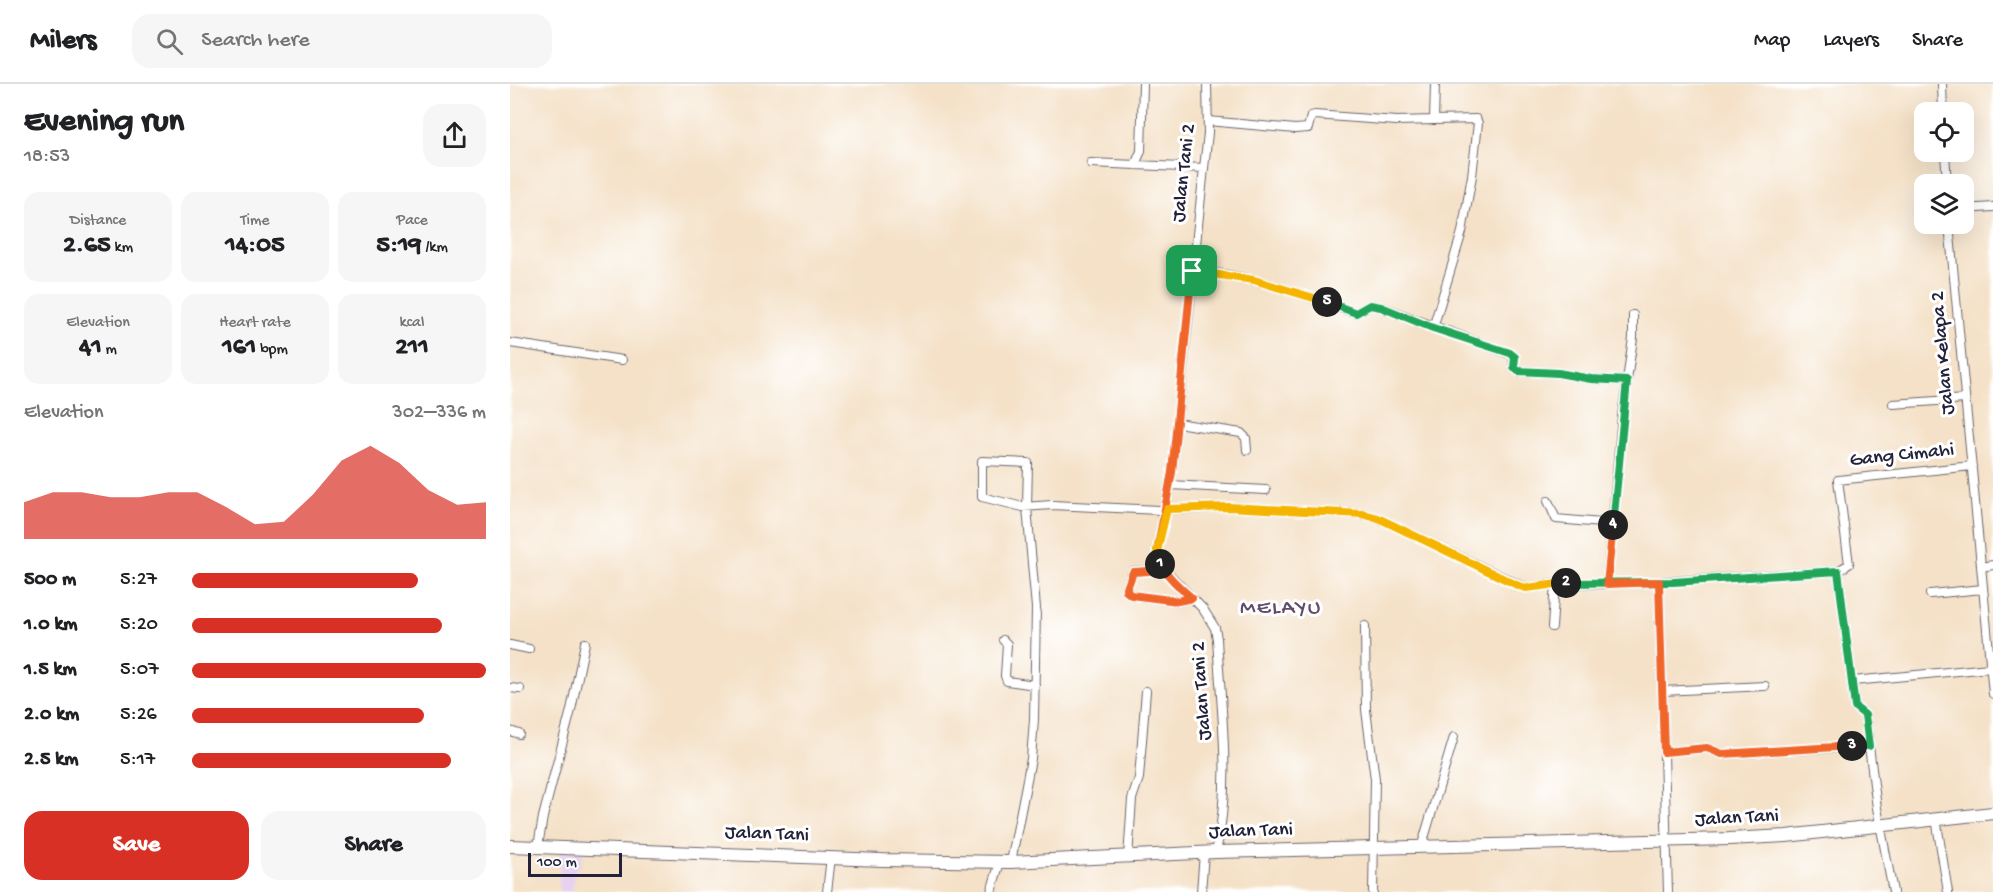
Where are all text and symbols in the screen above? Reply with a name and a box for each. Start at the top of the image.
search box [132,14,552,68]
text: Milers [30,25,96,58]
icon: search [153,25,186,58]
text: Search here [201,28,310,54]
text: Map [1754,29,1790,54]
text: Layers [1823,29,1879,54]
text: Share [1912,29,1963,54]
map controls [1914,102,1974,234]
button: locate [1914,102,1974,162]
text: Evening run [24,104,184,142]
button: share [423,104,486,167]
street label: Jalan Tani 2 [1168,123,1202,223]
text: 18:53 [24,146,70,169]
button: layers [1914,174,1974,234]
text: Distance [70,212,126,231]
text: Time [240,212,270,231]
text: Pace [396,212,428,231]
text: 2.65 [63,231,111,262]
text: 14:05 [225,231,285,262]
text: 5:19 [376,231,422,262]
text: km [111,239,133,258]
text: /km [422,239,448,258]
pin [1166,245,1217,296]
icon: arrive [1175,254,1208,287]
pin: 5 [1312,287,1342,317]
street label: Jalan Kelapa 2 [1927,290,1961,416]
text: 5 [1323,292,1331,311]
text: Elevation [66,314,130,333]
text: Heart rate [219,314,291,333]
text: kcal [400,314,424,333]
text: 41 [79,333,102,364]
text: 161 [222,333,256,364]
text: 211 [395,333,429,364]
text: m [102,341,117,360]
text: bpm [256,341,288,360]
text: Elevation [24,402,104,425]
text: 302–336 m [392,402,486,425]
street label: Gang Cimahi [1849,439,1955,473]
pin: 4 [1598,510,1628,540]
text: 4 [1609,515,1617,534]
pin: 1 [1145,549,1175,579]
text: 1 [1157,554,1163,573]
pin: 2 [1551,568,1581,598]
text: 500 m [24,569,76,592]
text: 5:27 [120,569,157,592]
text: 2 [1562,573,1570,592]
district label: MELAYU [1240,596,1322,622]
text: 1.0 km [24,614,78,637]
text: 5:20 [120,614,158,637]
street label: Jalan Tani 2 [1188,641,1218,741]
text: 1.5 km [24,659,77,682]
text: 5:07 [120,659,159,682]
text: 2.0 km [24,704,79,727]
text: 5:26 [120,704,157,727]
pin: 3 [1837,731,1867,761]
text: 3 [1848,736,1856,755]
text: 2.5 km [24,749,78,772]
text: 5:17 [120,749,155,772]
street label: Jalan Tani [1694,805,1780,833]
button: Save [24,811,249,880]
button: Share [261,811,486,880]
street label: Jalan Tani [1209,819,1293,845]
street label: Jalan Tani [725,822,809,848]
scale bar [528,850,622,878]
text: 100 m [537,854,577,873]

